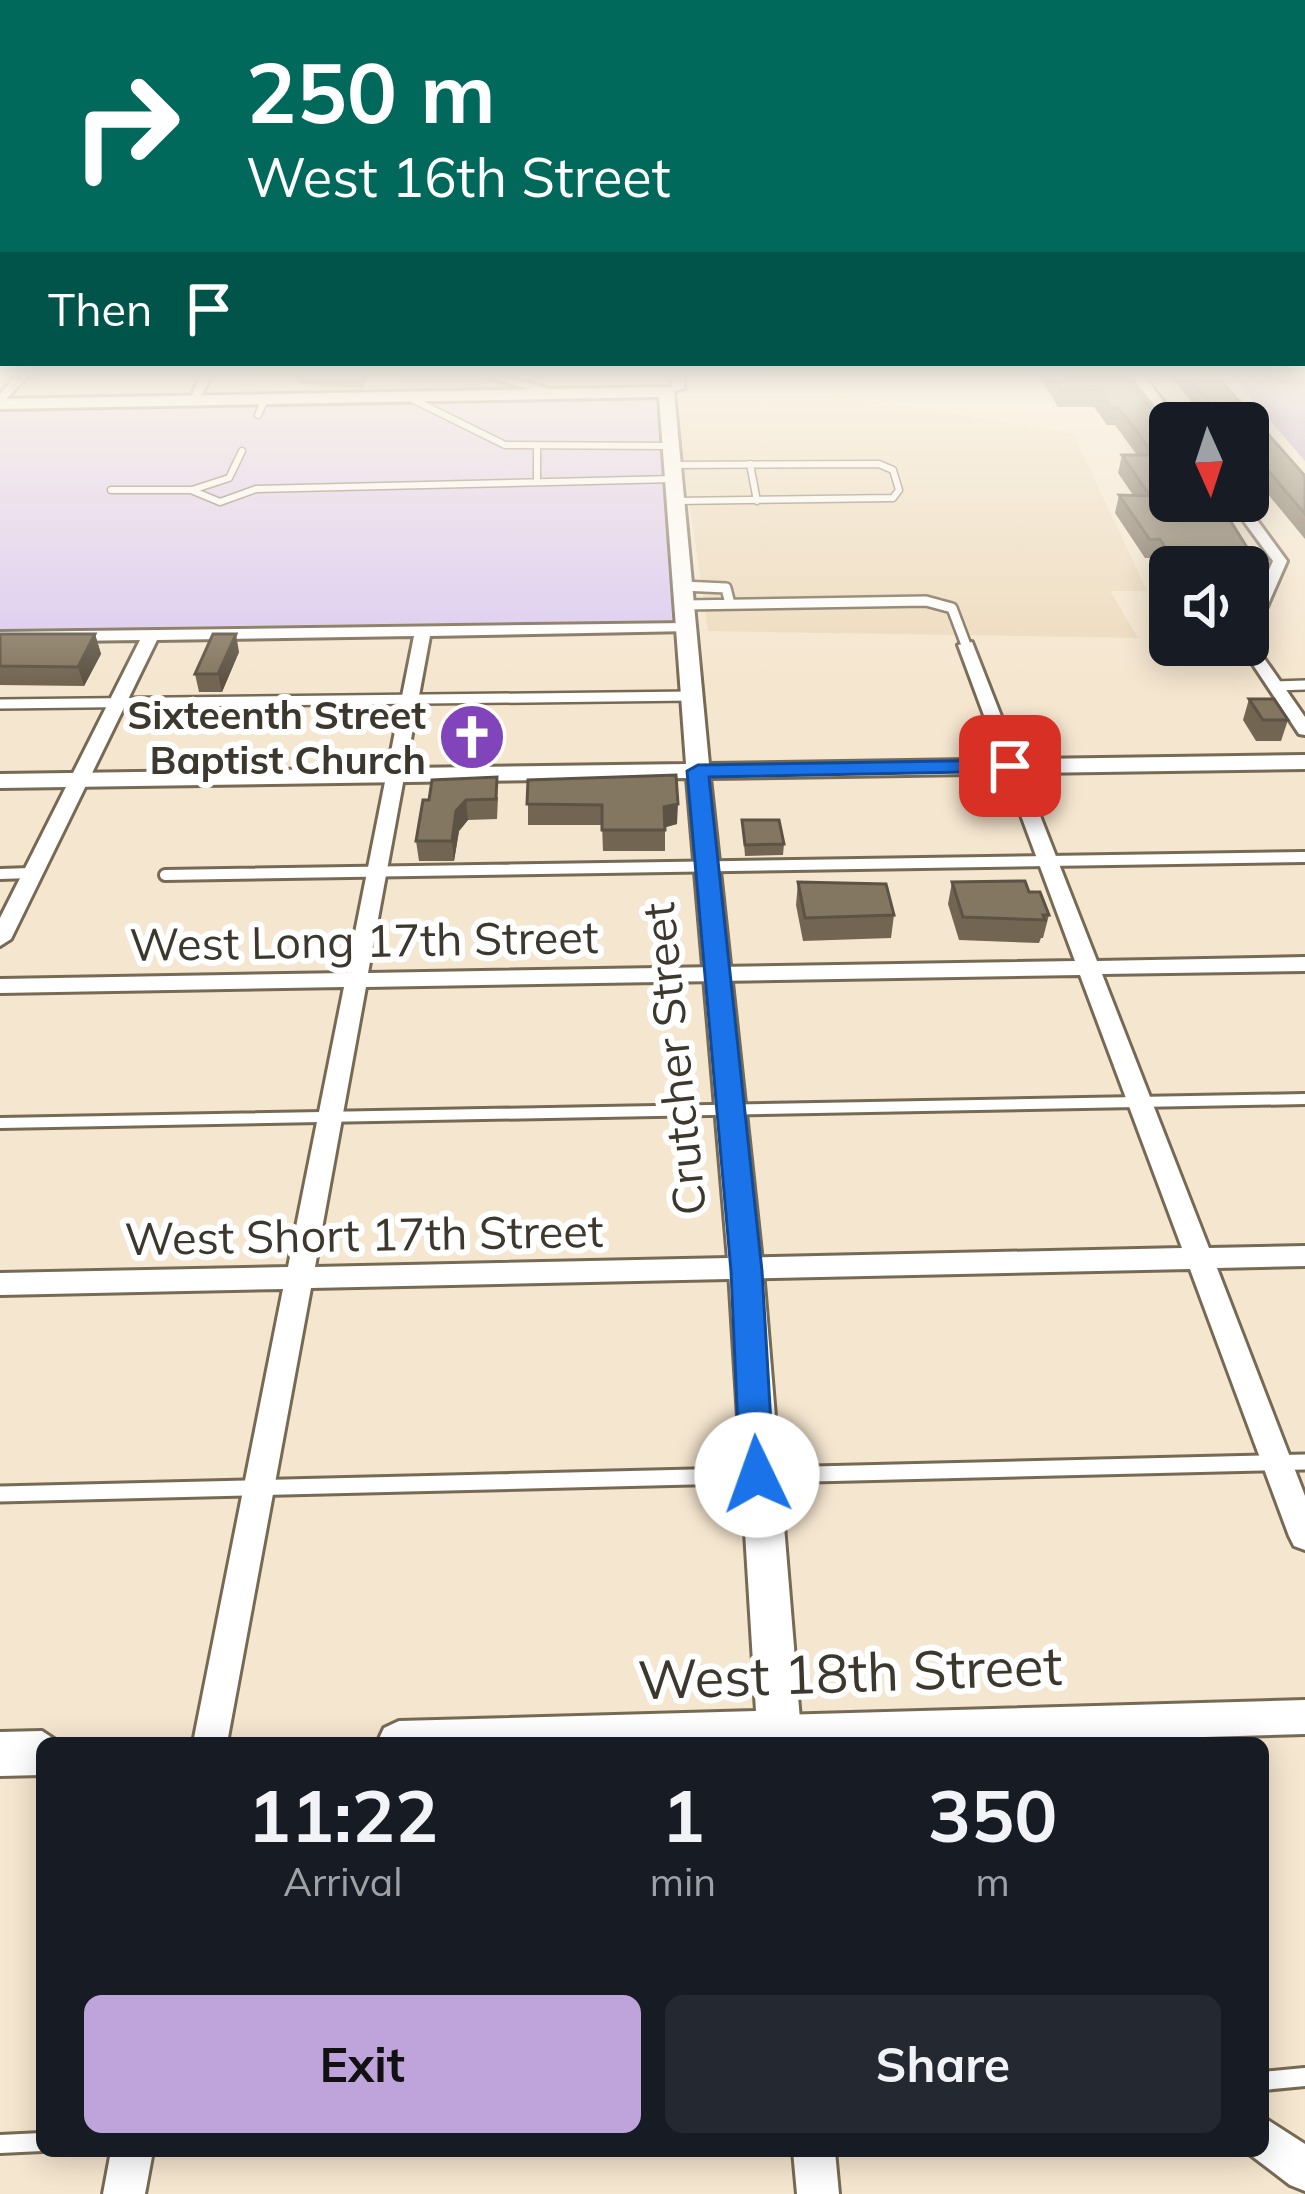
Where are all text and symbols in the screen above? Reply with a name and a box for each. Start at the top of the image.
text: 250 m [246,39,496,144]
icon: right [48,48,204,204]
text: West 16th Street [246,143,671,211]
icon: arrive [176,276,242,342]
text: Then [48,281,152,337]
north arrow [1149,402,1269,522]
map controls [1149,402,1269,666]
button: sound [1149,546,1269,666]
place label: Sixteenth Street Baptist Church [127,690,426,784]
church icon: Sixteenth Street Baptist Church [437,702,507,772]
pin [959,715,1061,817]
icon: arrive [977,733,1043,799]
street label: Crutcher Street [629,900,717,1218]
street label: West Long 17th Street [129,908,599,972]
street label: West Short 17th Street [124,1202,604,1266]
position arrow [694,1412,820,1538]
street label: West 18th Street [637,1631,1063,1713]
text: 11:22 [248,1770,438,1860]
text: 1 [661,1770,705,1860]
text: 350 [928,1770,1057,1860]
text: Arrival [283,1857,403,1906]
text: min [650,1857,716,1906]
text: m [975,1857,1010,1906]
button: Exit [84,1995,641,2133]
button: Share [665,1995,1221,2133]

